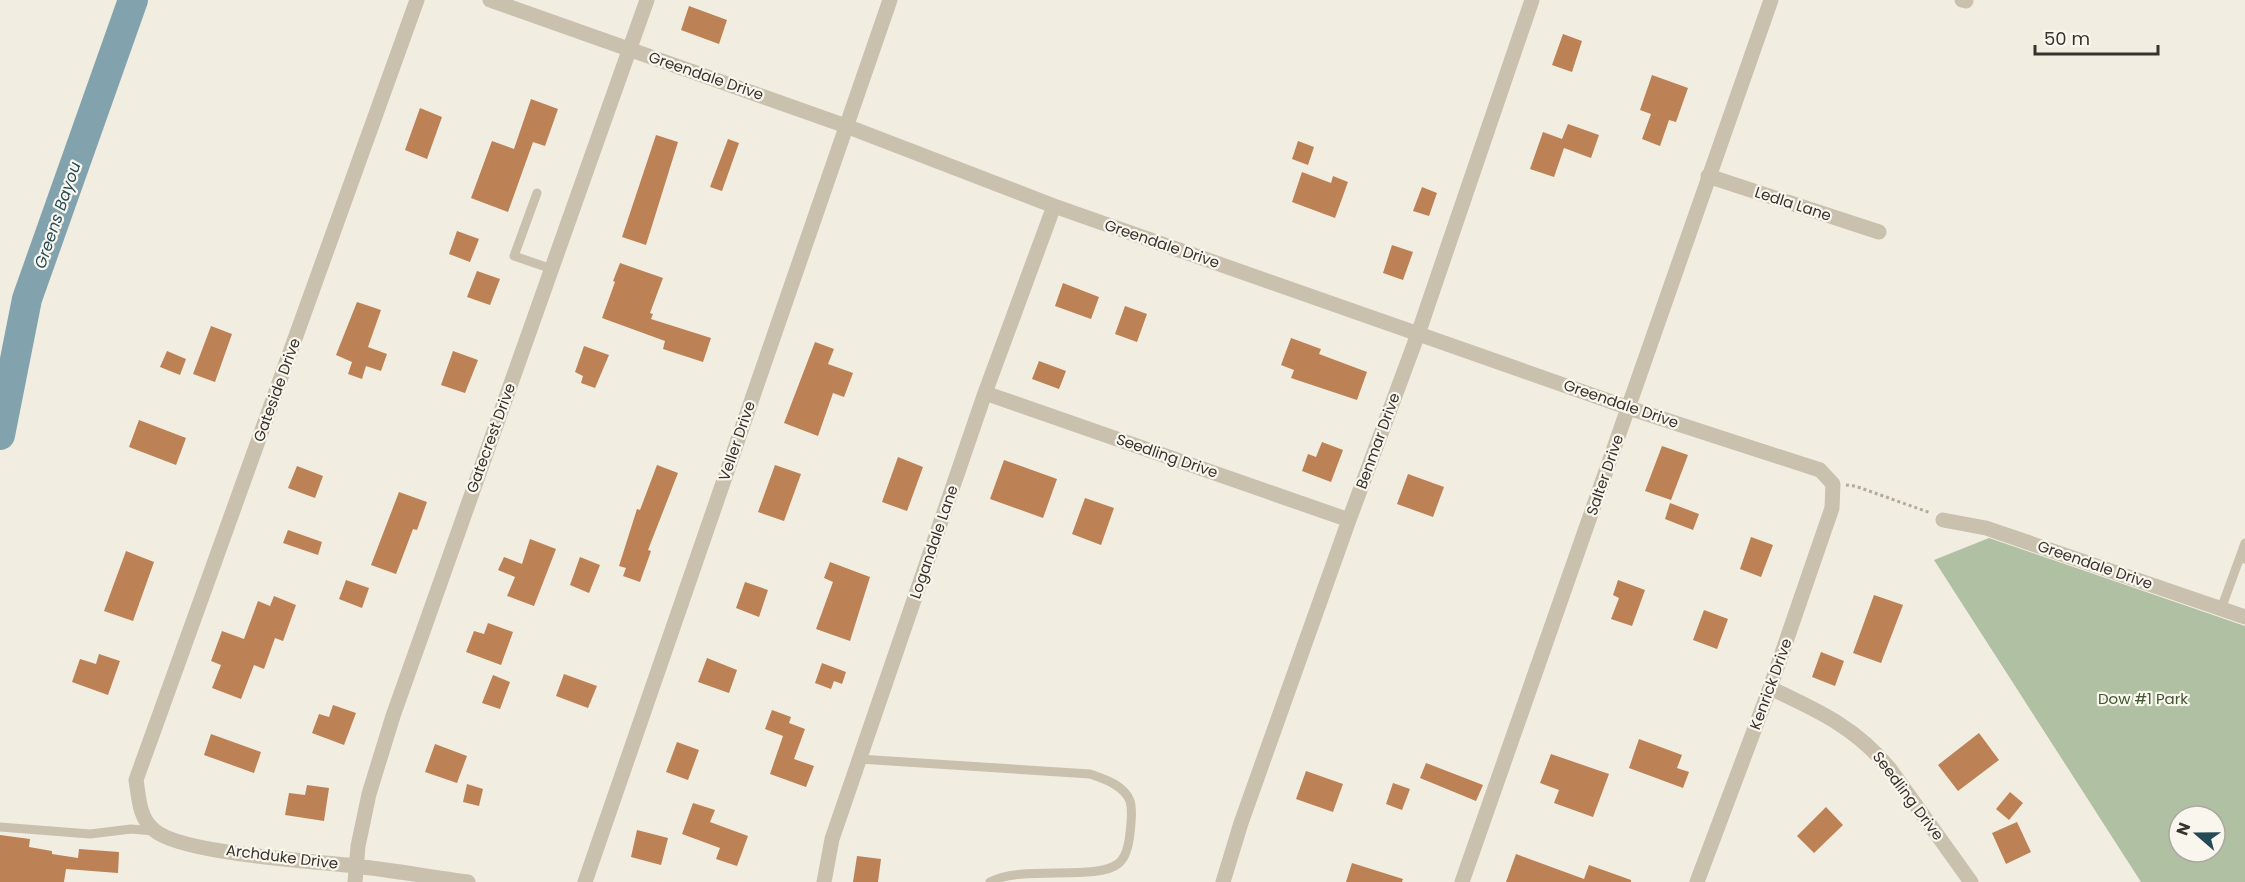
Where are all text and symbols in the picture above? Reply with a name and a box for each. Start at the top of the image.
scale bar [2035,18,2158,56]
text: 50 m [2044,26,2090,51]
street label: Greendale Drive [646,46,766,105]
water label: Greens Bayou [28,159,87,272]
street label: Ledla Lane [1752,181,1834,226]
street label: Greendale Drive [1102,214,1222,273]
street label: Gateside Drive [248,335,305,445]
street label: Greendale Drive [1561,374,1681,433]
street label: Gatecrest Drive [461,380,520,496]
street label: Benmar Drive [1350,390,1405,492]
street label: Veller Drive [713,398,760,484]
street label: Seedling Drive [1113,428,1221,483]
street label: Salter Drive [1581,431,1628,518]
street label: Logandale Lane [904,482,963,601]
street label: Greendale Drive [2035,535,2155,594]
street label: Kenrick Drive [1744,635,1797,732]
park label: Dow #1 Park [2098,688,2188,709]
street label: Seedling Drive [1868,747,1949,844]
north arrow [2167,804,2227,864]
text: N [2171,819,2196,839]
street label: Archduke Drive [225,839,339,874]

